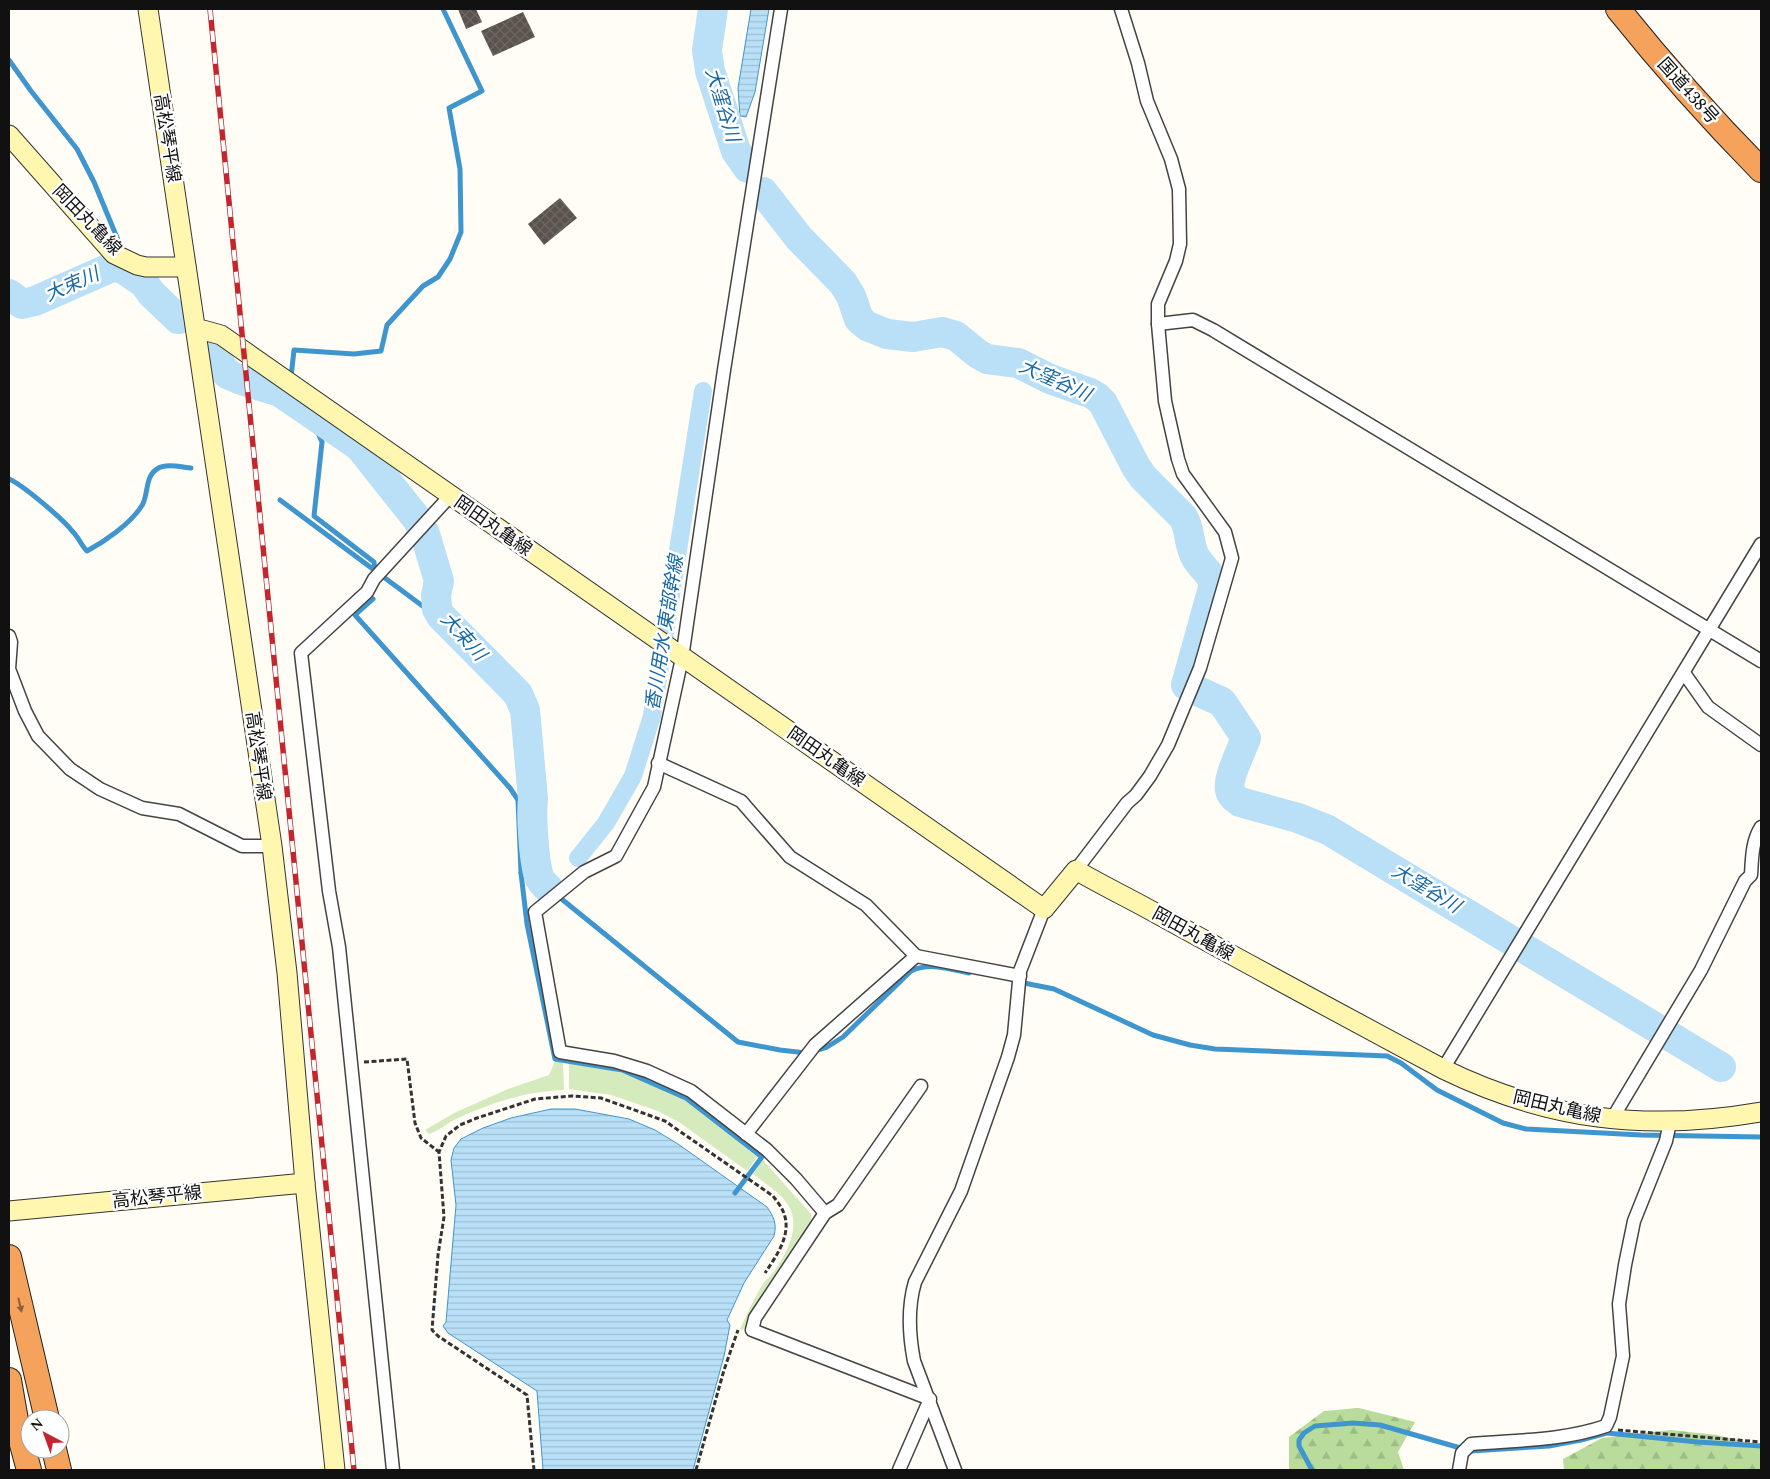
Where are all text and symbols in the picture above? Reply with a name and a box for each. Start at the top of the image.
street label: 国道438号 [1651,52,1725,130]
water label: 大窪谷川 [697,64,748,147]
street label: 高松琴平線 [147,91,187,185]
street label: 岡田丸亀線 [46,178,128,262]
water label: 大束川 [40,259,106,310]
water label: 大窪谷川 [1014,352,1097,411]
street label: 岡田丸亀線 [448,489,538,563]
water label: 香川用水 東部幹線 [638,551,692,713]
water label: 大束川 [433,606,494,669]
street label: 高松琴平線 [238,710,278,802]
street label: 岡田丸亀線 [781,720,871,794]
water label: 大窪谷川 [1386,857,1468,922]
street label: 岡田丸亀線 [1147,900,1239,968]
street label: 岡田丸亀線 [1510,1084,1604,1130]
street label: 高松琴平線 [111,1179,203,1215]
one-way arrow [16,1297,24,1312]
north arrow [20,1409,70,1459]
text: N [26,1413,48,1436]

